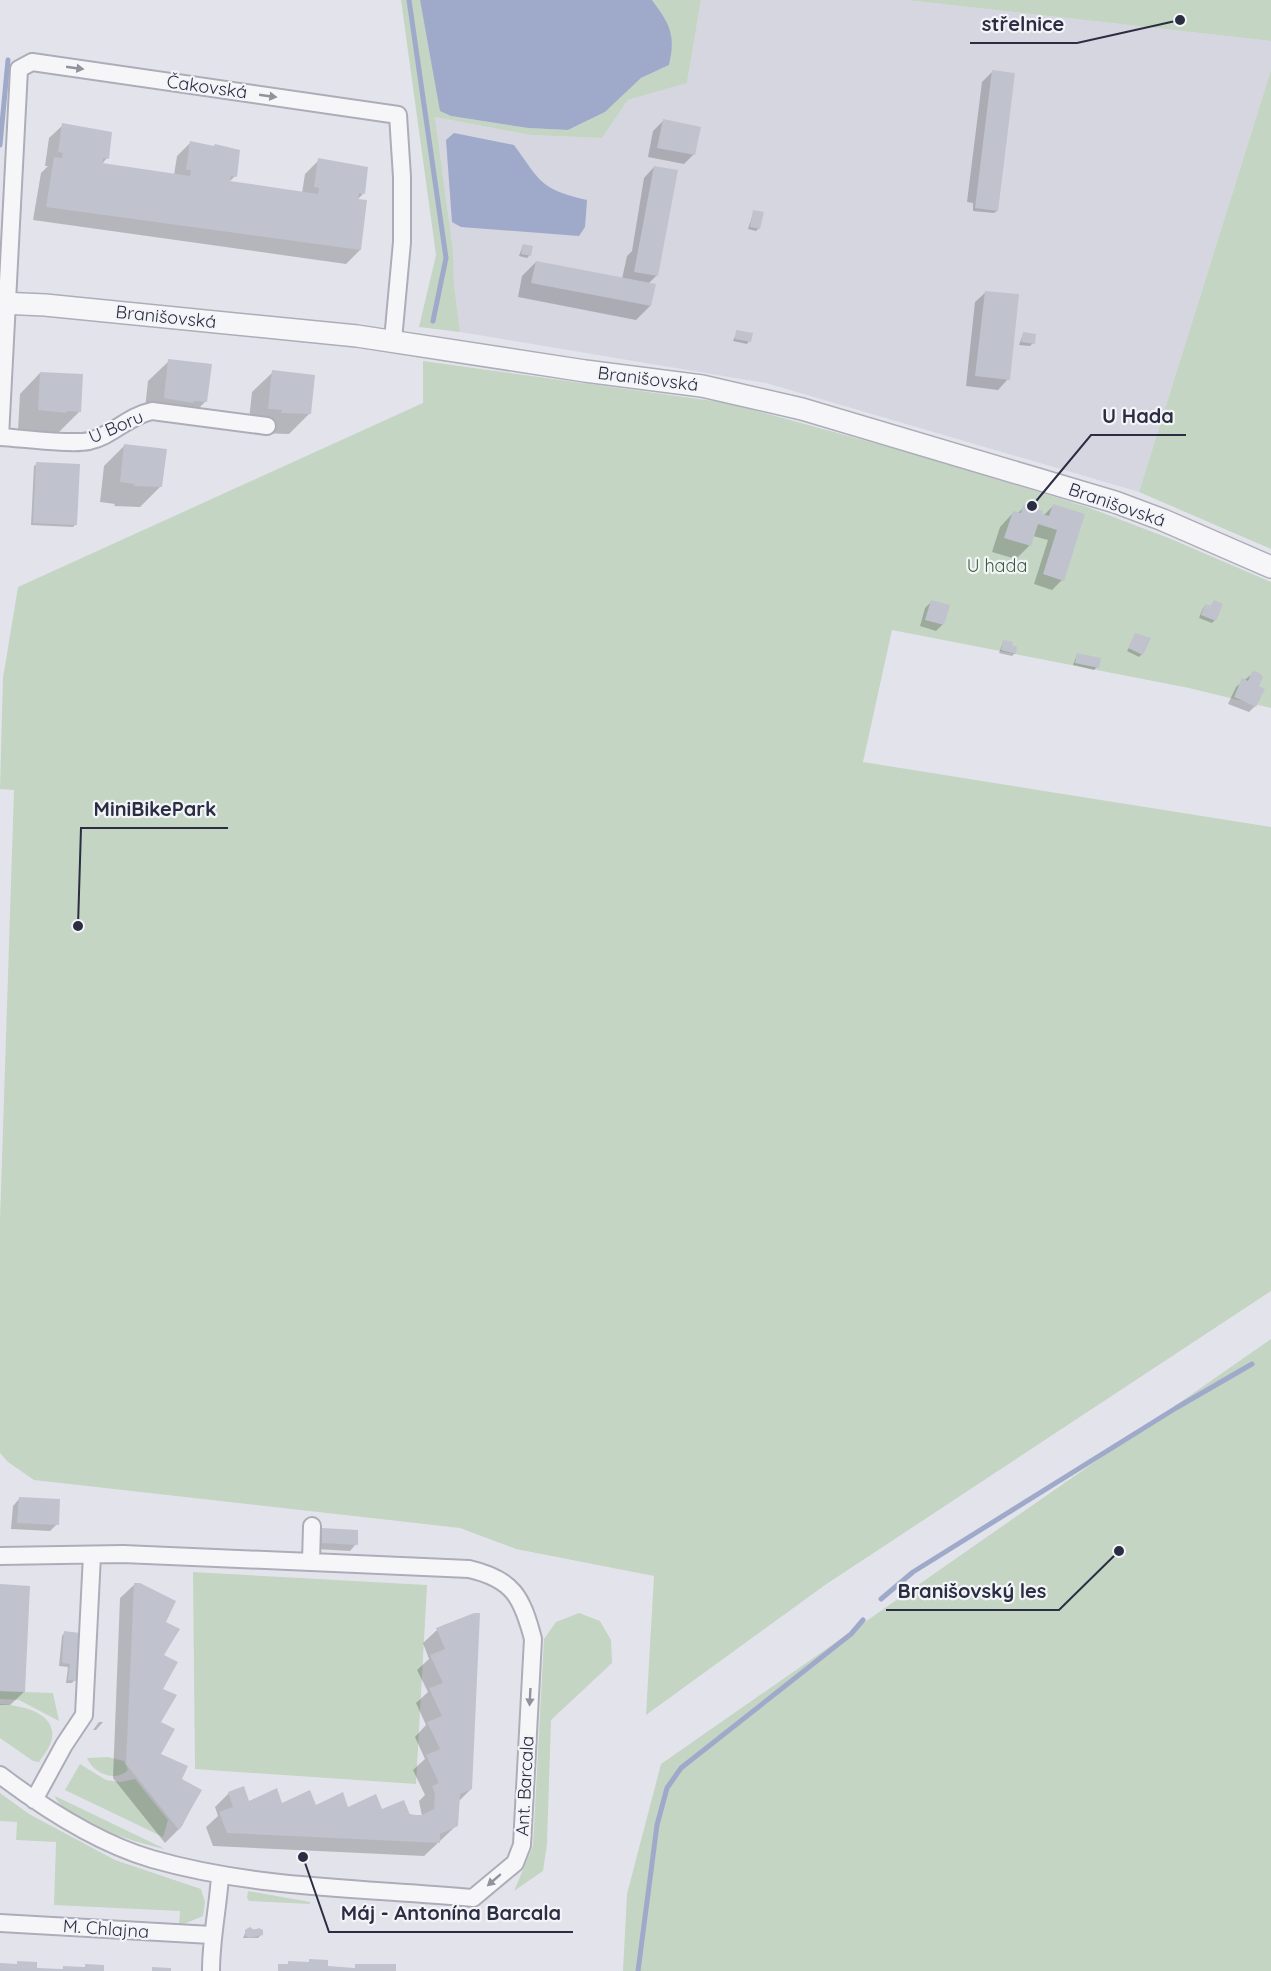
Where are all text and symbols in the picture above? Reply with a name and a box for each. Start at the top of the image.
callout: střelnice [970,5,1077,43]
text: střelnice [982,11,1064,36]
one-way arrow [65,63,84,72]
street label: Čakovská [165,69,249,104]
one-way arrow [258,92,277,101]
street label: Branišovská [115,300,218,333]
street label: Branišovská [596,361,700,396]
callout: U Hada [1091,397,1186,435]
text: U Hada [1102,403,1174,428]
street label: U Boru [85,405,147,448]
street label: Branišovská [1066,477,1169,532]
park label: U hada [967,554,1027,577]
callout: MiniBikePark [81,790,228,828]
text: MiniBikePark [94,796,216,821]
callout: Branišovský les [886,1572,1059,1610]
text: Branišovský les [898,1578,1046,1603]
one-way arrow [525,1687,534,1706]
street label: Ant. Barcala [510,1735,539,1837]
one-way arrow [486,1873,501,1887]
callout: Máj - Antonína Barcala [329,1894,573,1932]
text: Máj - Antonína Barcala [341,1900,561,1925]
street label: M. Chlajna [62,1914,150,1943]

